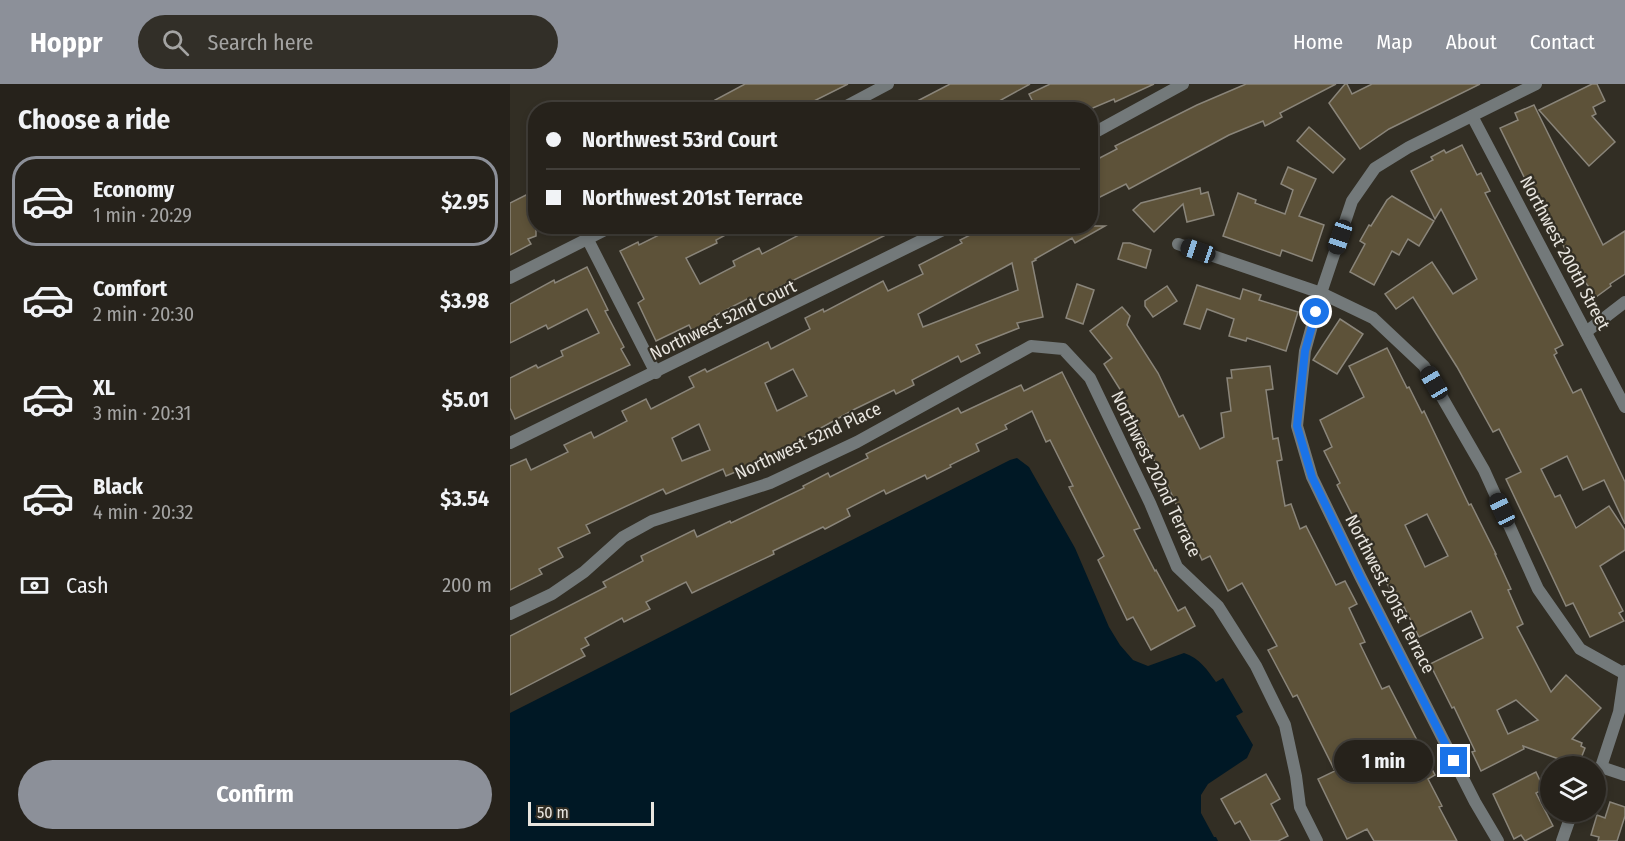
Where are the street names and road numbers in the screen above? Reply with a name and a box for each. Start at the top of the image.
street label: Northwest 200th Street [1515,172,1615,334]
street label: Northwest 52nd Court [646,275,800,365]
street label: Northwest 202nd Terrace [1106,387,1206,561]
street label: Northwest 52nd Place [731,397,885,485]
street label: Northwest 201st Terrace [1340,511,1440,677]

